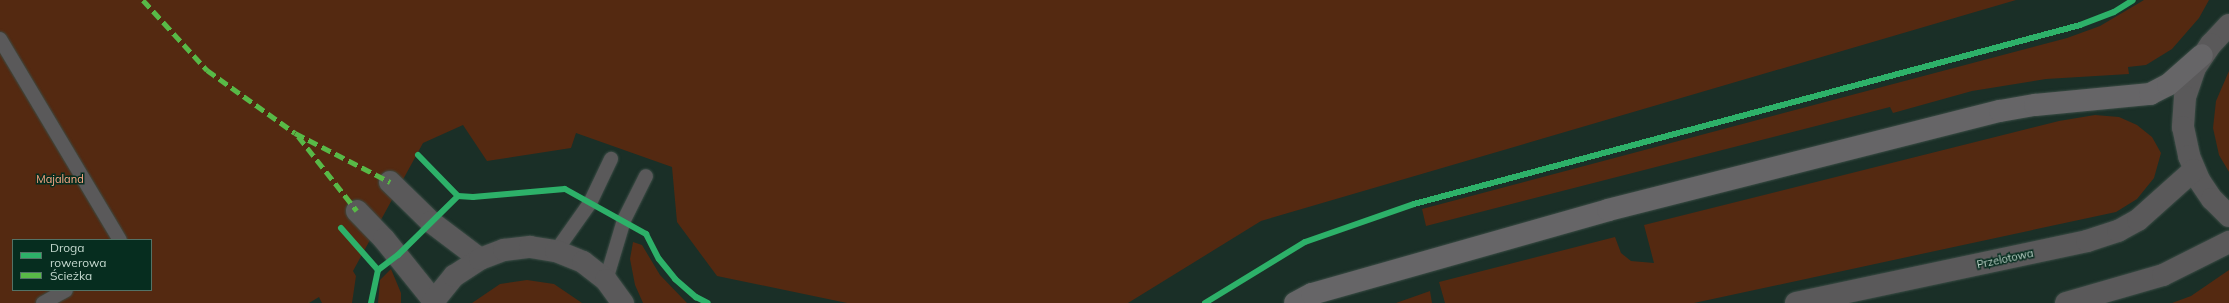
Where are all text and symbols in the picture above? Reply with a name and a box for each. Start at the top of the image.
park label: Majaland [36,172,84,186]
legend [12,239,152,291]
text: Droga rowerowa [50,240,106,270]
street label: Przelotowa [1975,247,2035,271]
text: Ścieżka [50,268,92,283]

